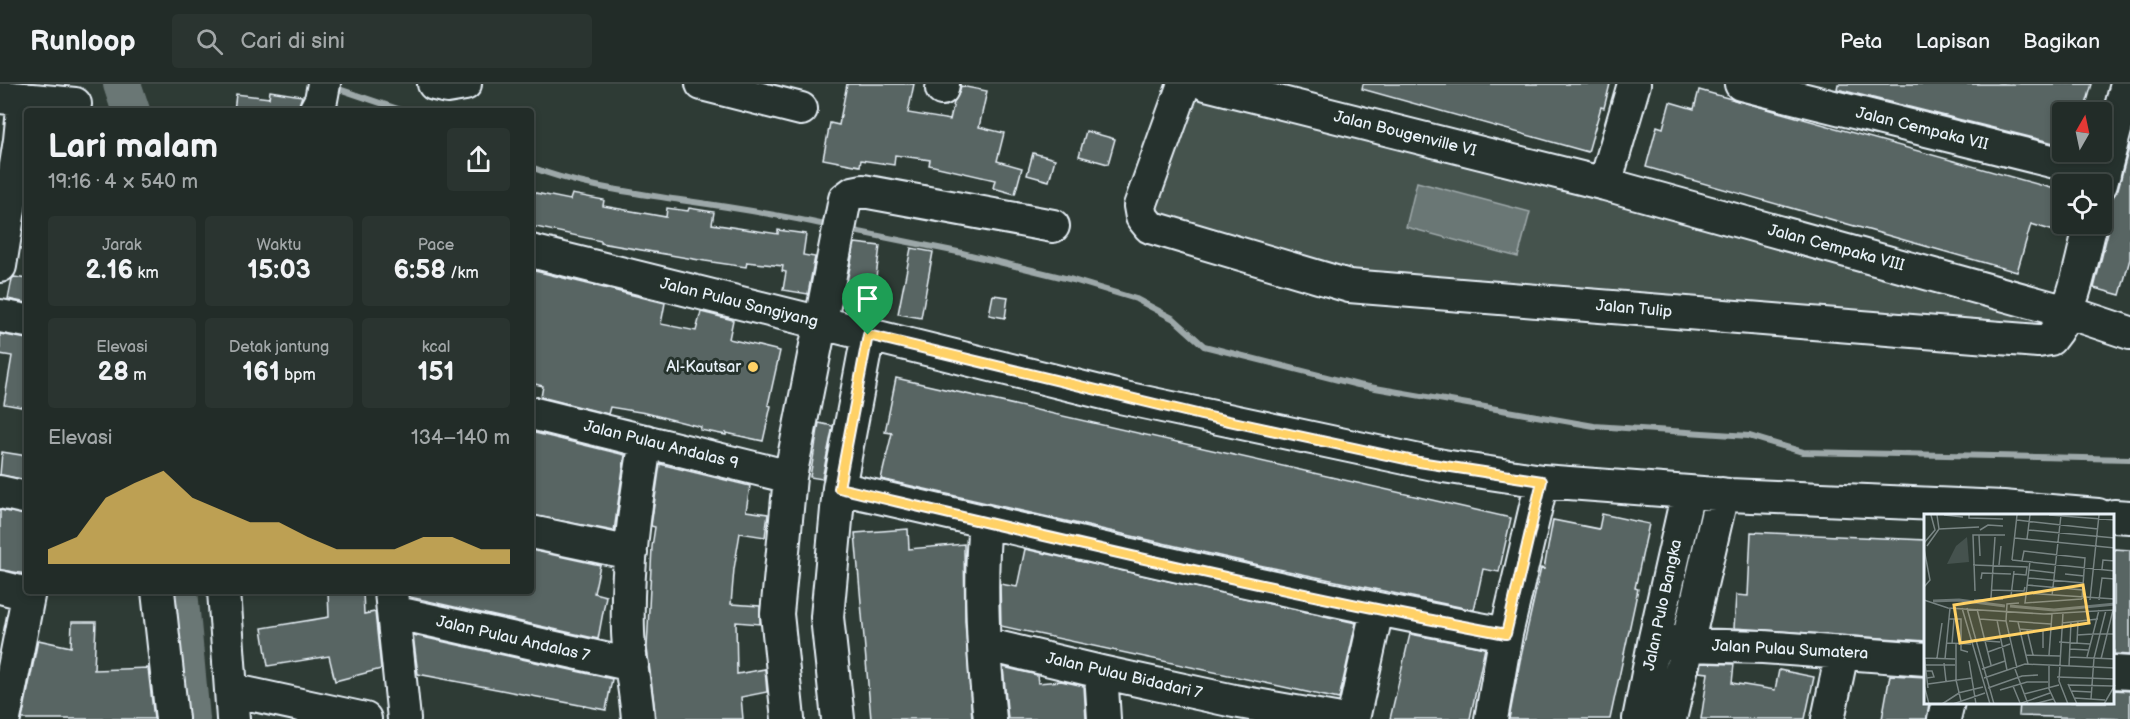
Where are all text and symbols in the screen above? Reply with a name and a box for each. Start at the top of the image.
search box [172,14,592,68]
text: Runloop [30,25,136,58]
icon: search [193,25,226,58]
text: Cari di sini [241,28,345,55]
text: Peta [1840,29,1882,54]
text: Lapisan [1915,29,1990,54]
text: Bagikan [2023,29,2100,54]
north arrow [2052,102,2112,162]
map controls [2052,102,2112,234]
street label: Jalan Cempaka VII [1854,103,1990,155]
street label: Jalan Bougenville VI [1332,107,1478,161]
text: Lari malam [48,127,218,167]
button: share [447,128,510,191]
text: 19:16 · 4 × 540 m [48,170,198,194]
button: locate [2052,174,2112,234]
street label: Jalan Cempaka VIII [1766,221,1906,275]
text: Jarak [102,236,142,255]
text: Waktu [257,236,301,255]
text: Pace [418,236,454,255]
text: 2.16 [85,255,133,286]
text: 15:03 [247,255,311,286]
text: 6:58 [393,255,446,286]
text: km [133,264,159,283]
text: /km [446,264,479,283]
pin [842,273,893,335]
street label: Jalan Pulau Sangiyang [658,274,820,332]
icon: arrive [851,282,884,315]
street label: Jalan Tulip [1595,296,1673,322]
text: Elevasi [96,338,148,357]
text: Detak jantung [229,338,329,357]
text: kcal [422,338,450,357]
text: 28 [98,357,129,388]
text: 161 [242,357,280,388]
text: 151 [418,357,454,388]
place label: Al-Kautsar [666,358,741,377]
marker: Al-Kautsar [746,360,760,374]
text: m [129,366,146,385]
text: bpm [280,366,316,385]
street label: Jalan Pulau Andalas 9 [582,417,740,473]
text: Elevasi [48,426,113,450]
text: 134–140 m [411,426,510,450]
inset map [1924,514,2115,704]
street label: Jalan Pulo Bangka [1640,538,1686,672]
street label: Jalan Pulau Andalas 7 [434,612,592,666]
street label: Jalan Pulau Sumatera [1711,636,1869,664]
street label: Jalan Pulau Bidadari 7 [1044,649,1204,703]

